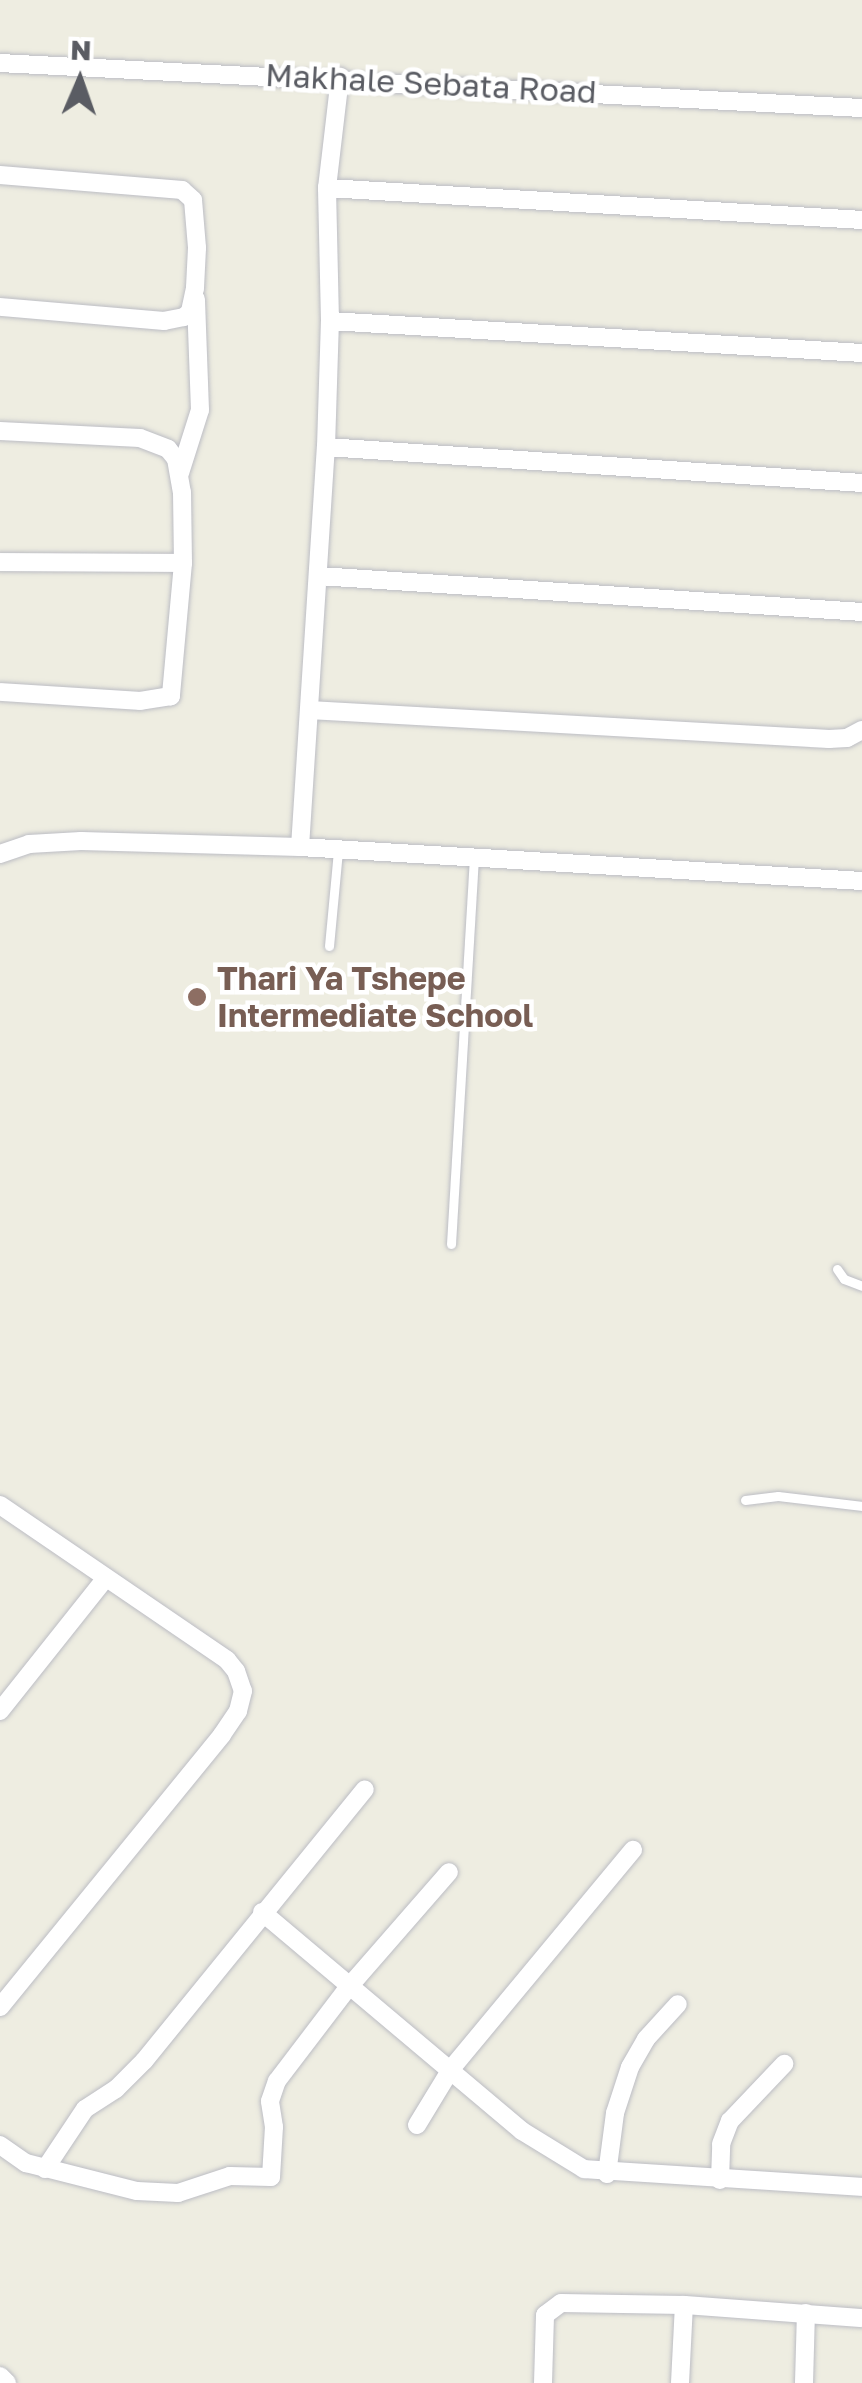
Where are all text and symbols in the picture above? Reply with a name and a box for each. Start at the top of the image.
north arrow [30,30,130,130]
text: N [70,33,92,66]
street label: Makhale Sebata Road [264,55,598,111]
place label: Thari Ya Tshepe Intermediate School [217,960,533,1035]
marker: Thari Ya Tshepe Intermediate School [186,986,208,1008]

